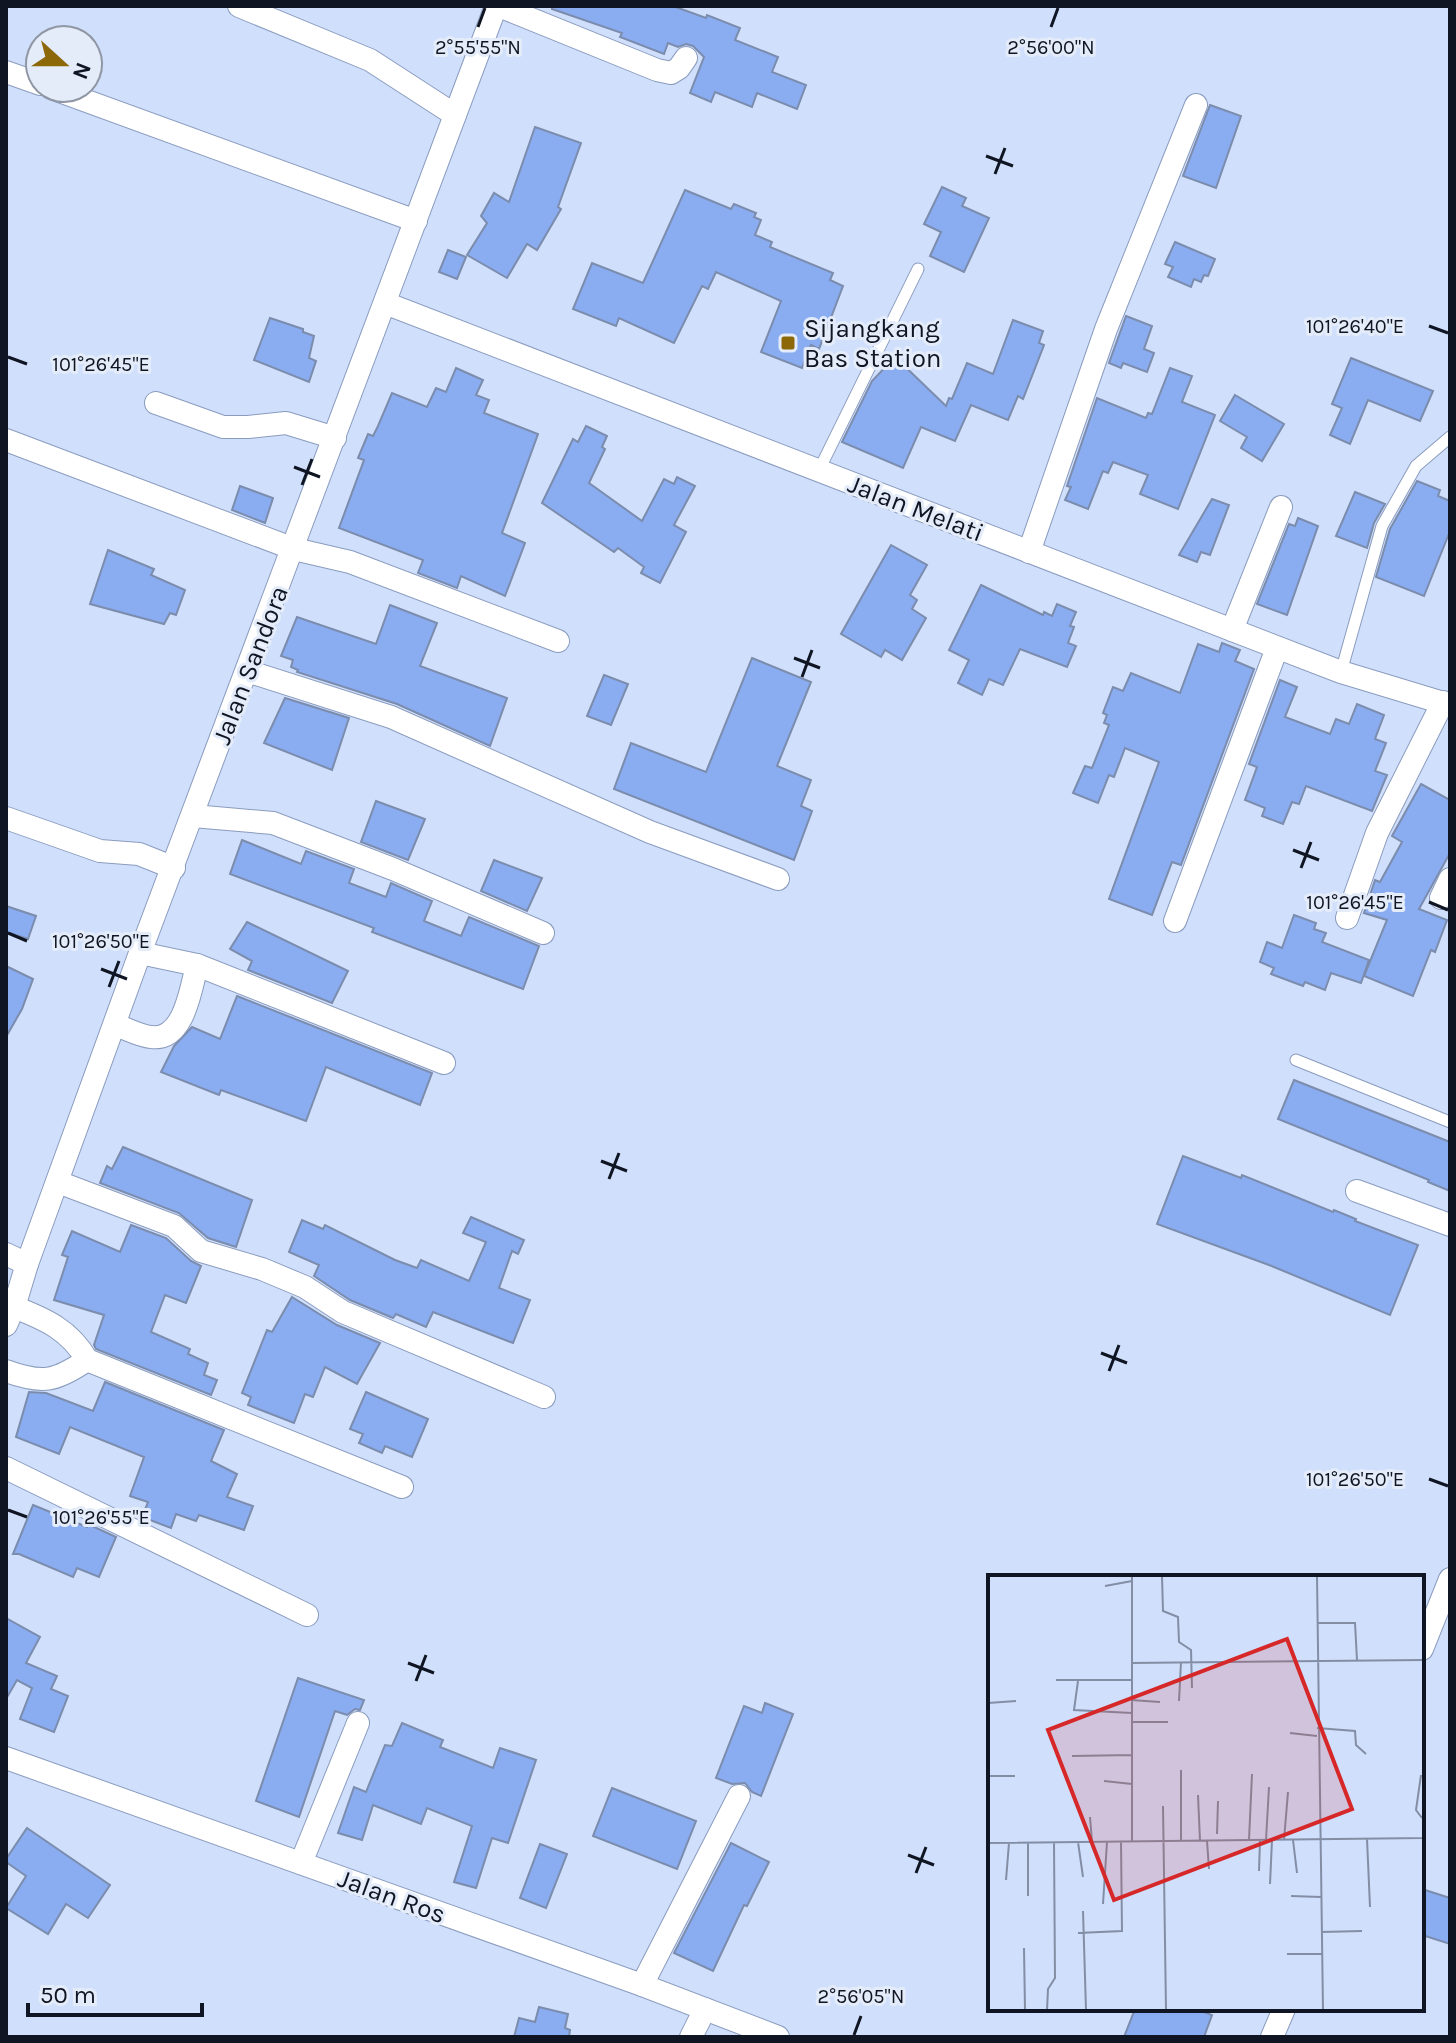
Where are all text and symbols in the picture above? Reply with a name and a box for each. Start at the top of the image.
north arrow [24,24,104,104]
text: 2°55'55"N [435,36,521,59]
text: 2°56'00"N [1007,36,1095,59]
text: N [67,59,97,83]
place label: Sijangkang Bas Station [804,313,942,374]
text: 101°26'40"E [1306,315,1404,338]
marker: Sijangkang Bas Station [779,334,797,352]
text: 101°26'45"E [52,353,150,376]
street label: Jalan Melati [844,468,988,549]
street label: Jalan Sandora [206,582,295,749]
text: 101°26'45"E [1306,891,1404,914]
text: 101°26'50"E [52,930,150,953]
text: 101°26'50"E [1306,1468,1404,1491]
text: 101°26'55"E [52,1506,150,1529]
inset map [988,1575,1424,2011]
street label: Jalan Ros [334,1863,450,1930]
scale bar [28,1967,202,2017]
text: 50 m [40,1981,96,2009]
text: 2°56'05"N [818,1985,904,2008]

